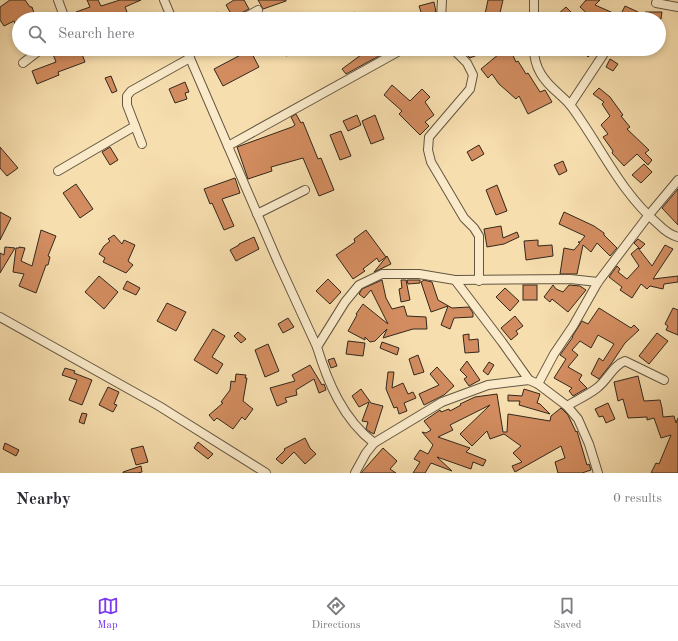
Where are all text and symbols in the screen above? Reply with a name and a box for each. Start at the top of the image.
search box [12,12,666,56]
icon: search [26,23,48,45]
text: Search here [58,27,135,42]
text: Nearby [16,491,71,508]
text: 0 results [613,492,662,505]
tab: Map [97,595,119,633]
tab: Directions [312,595,360,633]
tab: Saved [553,595,581,633]

